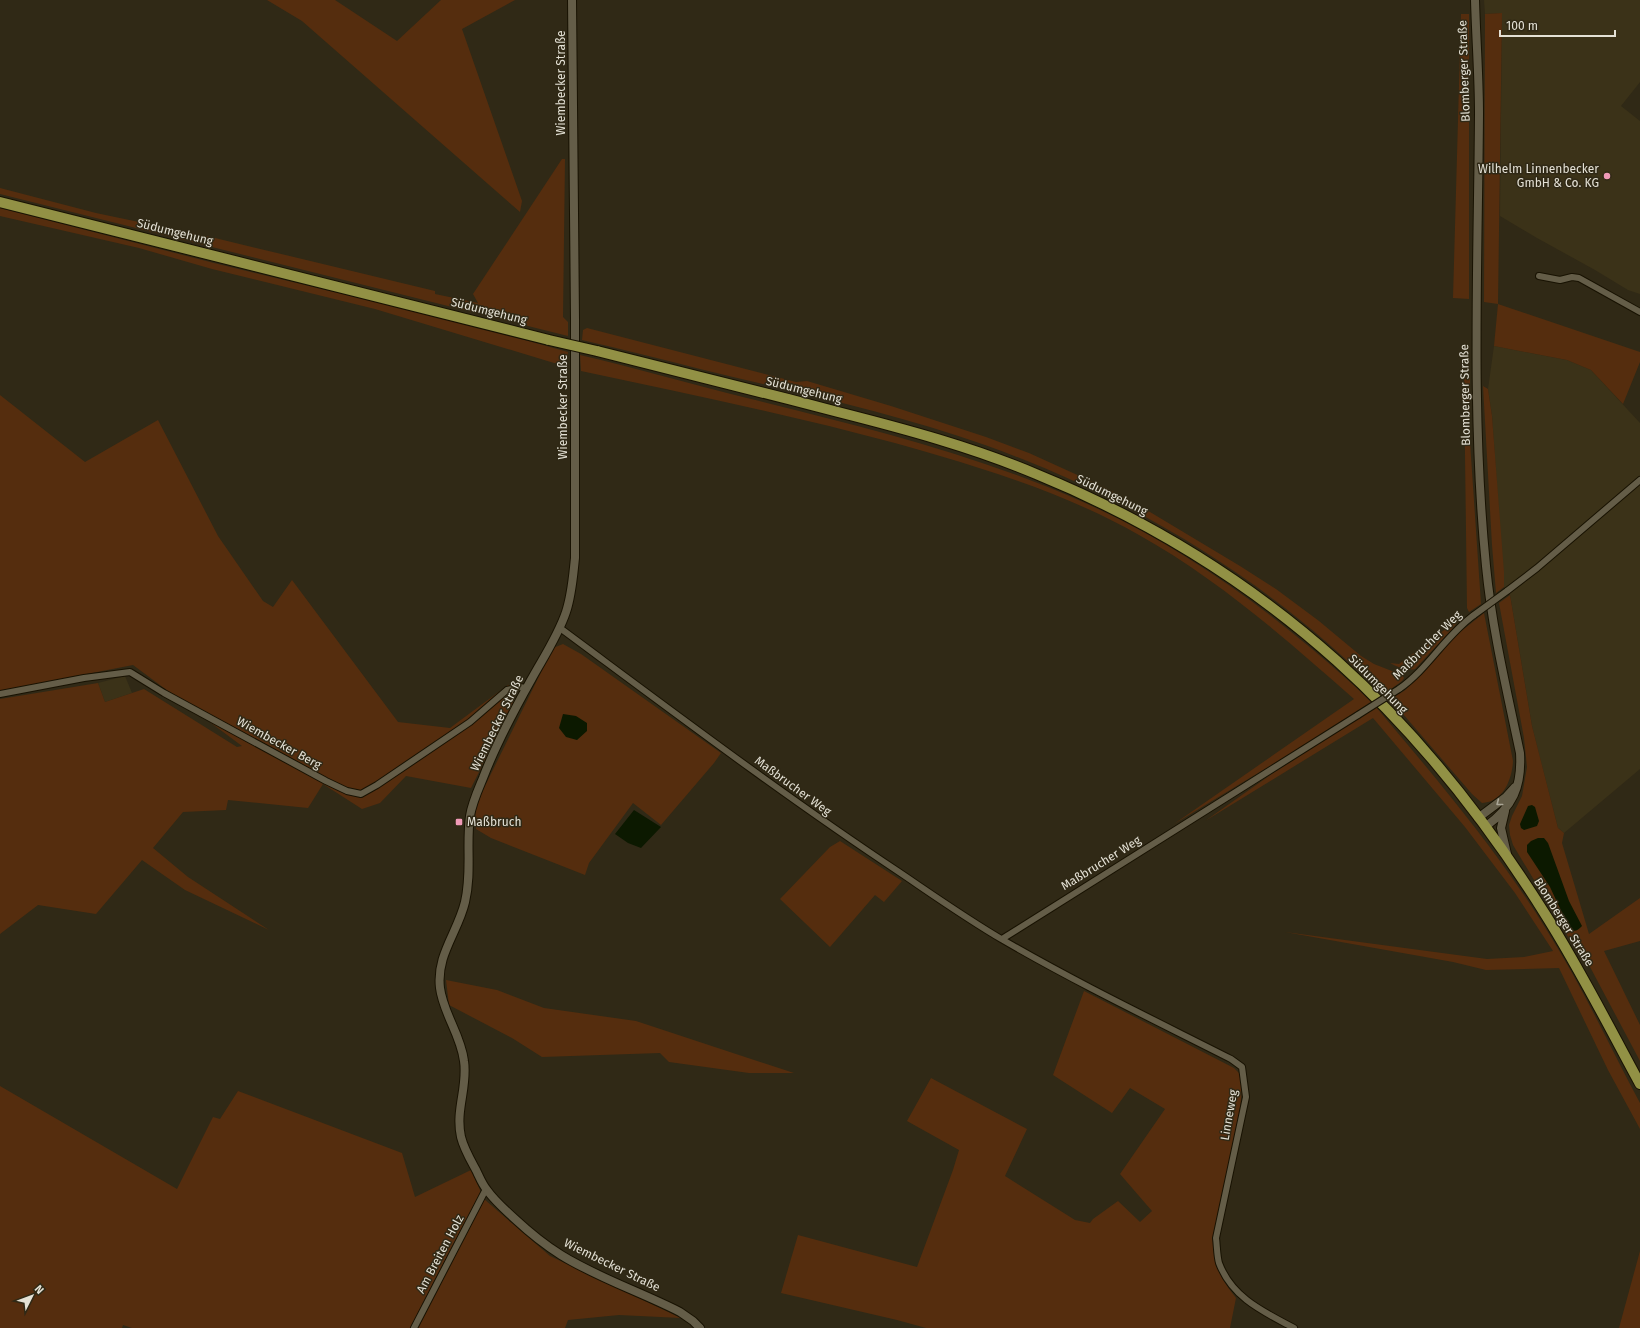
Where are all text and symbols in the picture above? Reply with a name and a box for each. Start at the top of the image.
scale bar [1500,12,1615,38]
text: 100 m [1506,19,1538,33]
street label: Blomberger Straße [1455,20,1473,122]
street label: Wiembecker Straße [554,30,568,136]
place label: Wilhelm Linnenbecker GmbH & Co. KG [1478,162,1599,190]
marker: Wilhelm Linnenbecker GmbH & Co. KG [1602,171,1612,181]
street label: Südumgehung [136,216,215,248]
street label: Südumgehung [450,295,529,327]
street label: Blomberger Straße [1457,344,1473,446]
street label: Wiembecker Straße [556,354,570,460]
street label: Südumgehung [765,374,844,406]
street label: Südumgehung [1074,472,1151,519]
street label: Maßbrucher Weg [1390,607,1465,682]
street label: Südumgehung [1346,652,1411,717]
street label: Wiembecker Straße [468,673,526,773]
street label: Wiembecker Berg [234,714,324,772]
street label: Maßbrucher Weg [752,753,835,819]
one-way arrow [1496,798,1503,805]
place label: Maßbruch [467,815,522,829]
marker: Maßbruch [454,817,464,827]
street label: Maßbrucher Weg [1059,832,1144,893]
street label: Blomberger Straße [1531,875,1597,969]
street label: Linneweg [1218,1088,1240,1142]
street label: Am Breiten Holz [413,1212,467,1296]
street label: Wiembecker Straße [562,1236,662,1294]
north arrow [12,1276,52,1316]
text: N [32,1283,46,1297]

